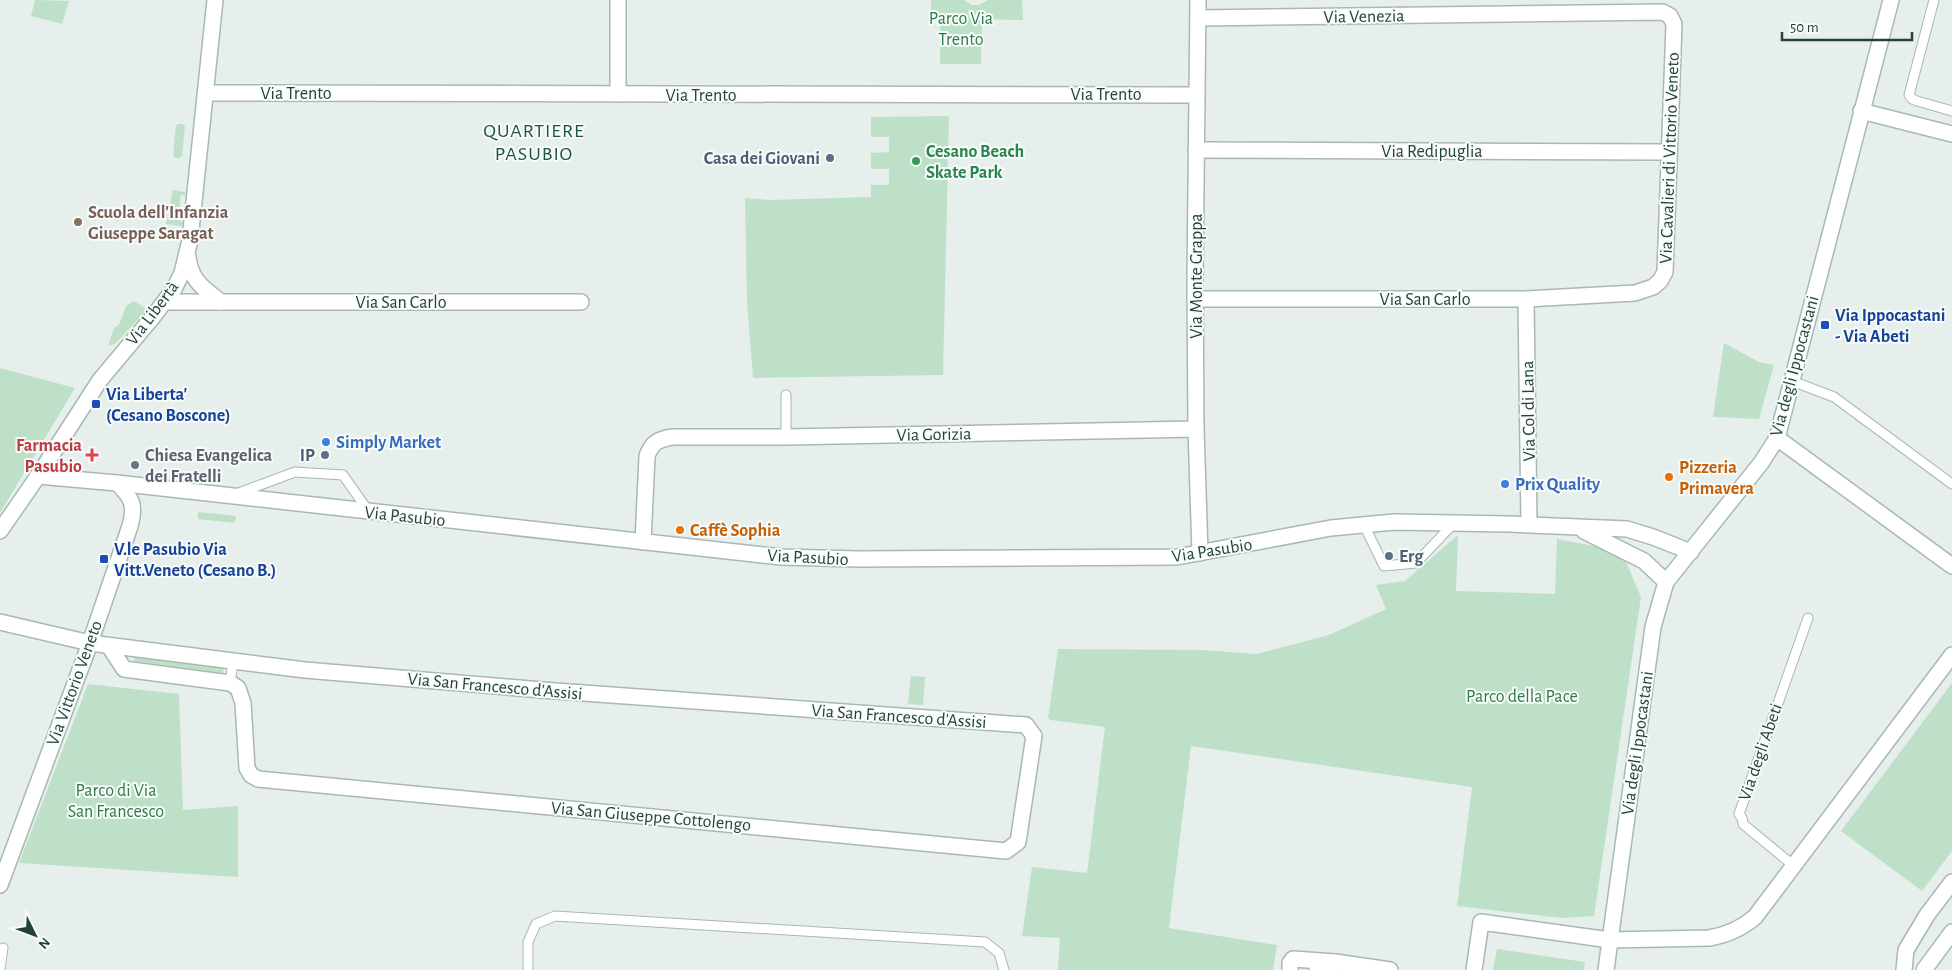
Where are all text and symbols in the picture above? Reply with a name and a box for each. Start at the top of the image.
street label: Via Venezia [1323,7,1405,27]
park label: Parco Via Trento [929,10,993,49]
scale bar [1782,10,1912,42]
text: 50 m [1790,20,1819,35]
street label: Via Cavalieri di Vittorio Veneto [1657,52,1683,264]
street label: Via Trento [260,85,332,103]
street label: Via Trento [1070,86,1142,104]
street label: Via Trento [665,87,737,105]
district label: QUARTIERE PASUBIO [483,121,585,164]
place label: Cesano Beach Skate Park [926,143,1024,182]
street label: Via Redipuglia [1381,143,1483,161]
place label: Casa dei Giovani [704,150,820,168]
marker: Casa dei Giovani [824,152,836,164]
marker: Cesano Beach Skate Park [910,155,922,167]
place label: Scuola dell'Infanzia Giuseppe Saragat [88,204,229,243]
street label: Via Monte Grappa [1188,213,1206,339]
marker: Scuola dell'Infanzia Giuseppe Saragat [72,216,84,228]
street label: Via Libertà [123,278,183,349]
street label: Via San Carlo [1380,291,1471,309]
street label: Via San Carlo [356,294,447,312]
street label: Via degli Ippocastani [1768,294,1822,439]
place label: Via Ippocastani - Via Abeti [1835,307,1946,346]
marker: Via Ippocastani - Via Abeti [1819,319,1831,331]
street label: Via Col di Lana [1519,360,1539,462]
place label: Via Liberta' (Cesano Boscone) [106,386,231,425]
marker: Via Liberta' (Cesano Boscone) [90,398,102,410]
street label: Via Gorizia [896,425,972,445]
place label: Simply Market [336,434,441,452]
marker: Simply Market [320,436,332,448]
place label: Farmacia Pasubio [16,437,82,476]
place label: Chiesa Evangelica dei Fratelli [145,447,273,486]
place label: IP [300,447,315,465]
marker: Farmacia Pasubio [86,449,98,461]
marker: IP [319,449,331,461]
marker: Chiesa Evangelica dei Fratelli [129,459,141,471]
place label: Pizzeria Primavera [1679,459,1754,498]
marker: Pizzeria Primavera [1663,471,1675,483]
place label: Prix Quality [1515,476,1601,494]
marker: Prix Quality [1499,478,1511,490]
street label: Via Pasubio [364,504,446,530]
place label: Caffè Sophia [690,522,781,540]
marker: Caffè Sophia [674,524,686,536]
street label: Via Pasubio [1171,536,1254,566]
place label: V.le Pasubio Via Vitt.Veneto (Cesano B.) [114,541,276,580]
street label: Via Pasubio [767,547,849,569]
place label: Erg [1399,548,1424,566]
marker: Erg [1383,550,1395,562]
marker: V.le Pasubio Via Vitt.Veneto (Cesano B.) [98,553,110,565]
street label: Via Vittorio Veneto [44,618,106,748]
street label: Via San Francesco d'Assisi [407,670,583,704]
street label: Via degli Ippocastani [1619,670,1657,816]
park label: Parco della Pace [1466,688,1578,706]
street label: Via degli Abeti [1736,701,1786,803]
street label: Via San Francesco d'Assisi [811,702,987,732]
park label: Parco di Via San Francesco [68,782,164,821]
street label: Via San Giuseppe Cottolengo [550,799,752,835]
north arrow [10,910,60,960]
text: N [35,935,52,951]

